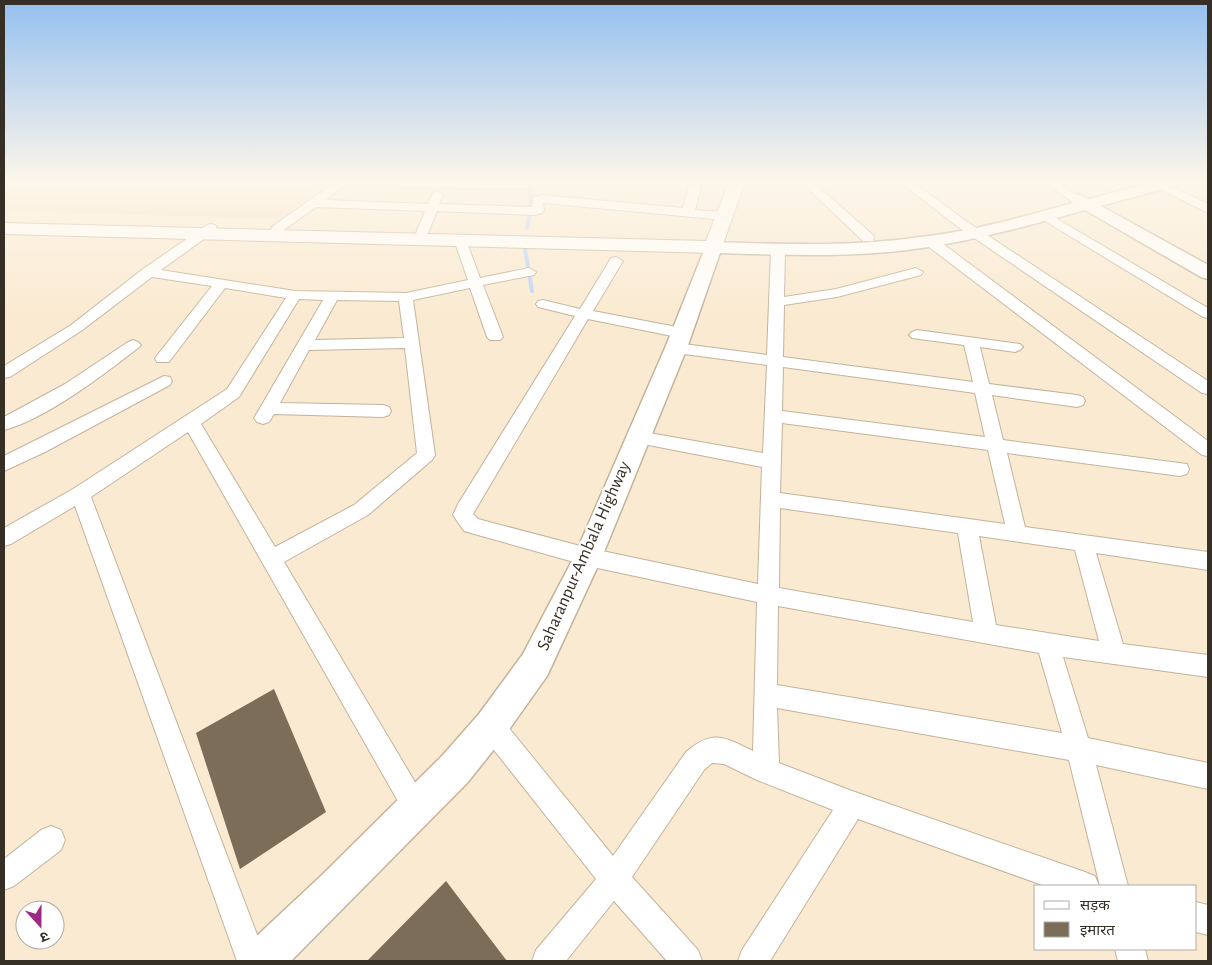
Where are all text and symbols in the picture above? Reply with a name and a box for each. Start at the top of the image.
street label: Saharanpur-Ambala Highway [534,458,634,653]
legend [1034,885,1197,950]
text: सड़क [1080,898,1110,913]
north arrow [15,900,65,950]
text: इमारत [1080,923,1115,938]
text: उ [37,928,51,944]

